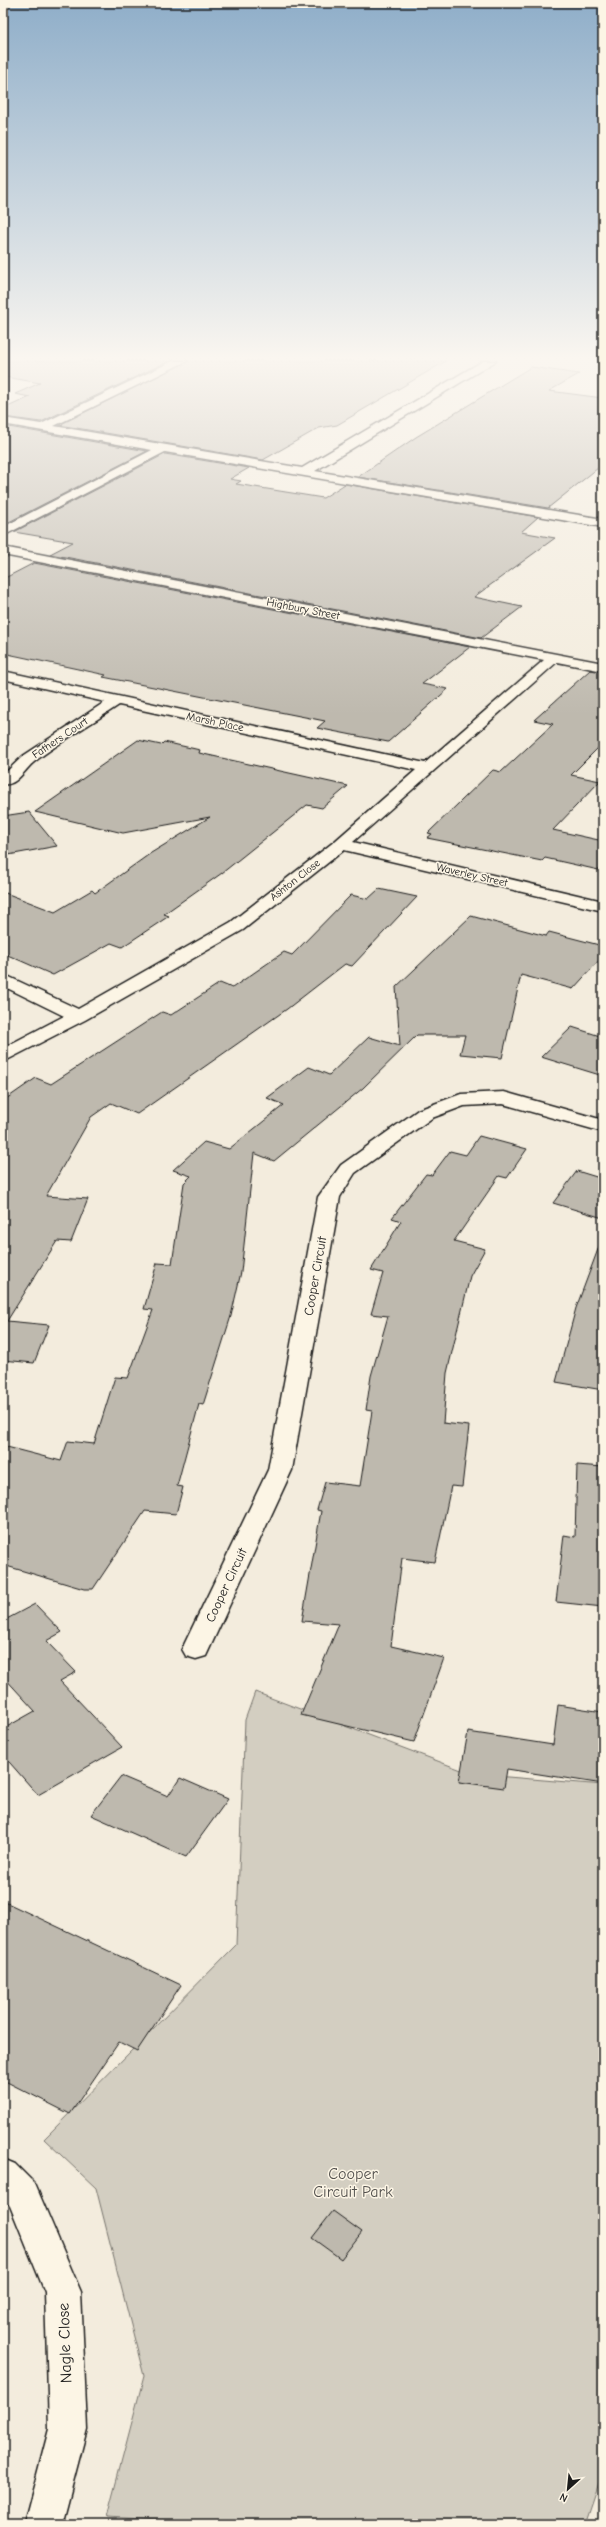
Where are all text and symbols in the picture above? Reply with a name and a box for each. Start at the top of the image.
street label: Highbury Street [265,596,341,623]
street label: Marsh Place [185,710,245,735]
street label: Fathers Court [30,714,91,761]
street label: Ashton Close [267,856,323,904]
street label: Waverley Street [435,860,510,890]
street label: Cooper Circuit [301,1234,330,1317]
street label: Cooper Circuit [202,1544,250,1624]
park label: Cooper Circuit Park [313,2165,393,2201]
street label: Nagle Close [55,2302,75,2384]
north arrow [548,2469,588,2509]
text: N [558,2490,570,2505]

